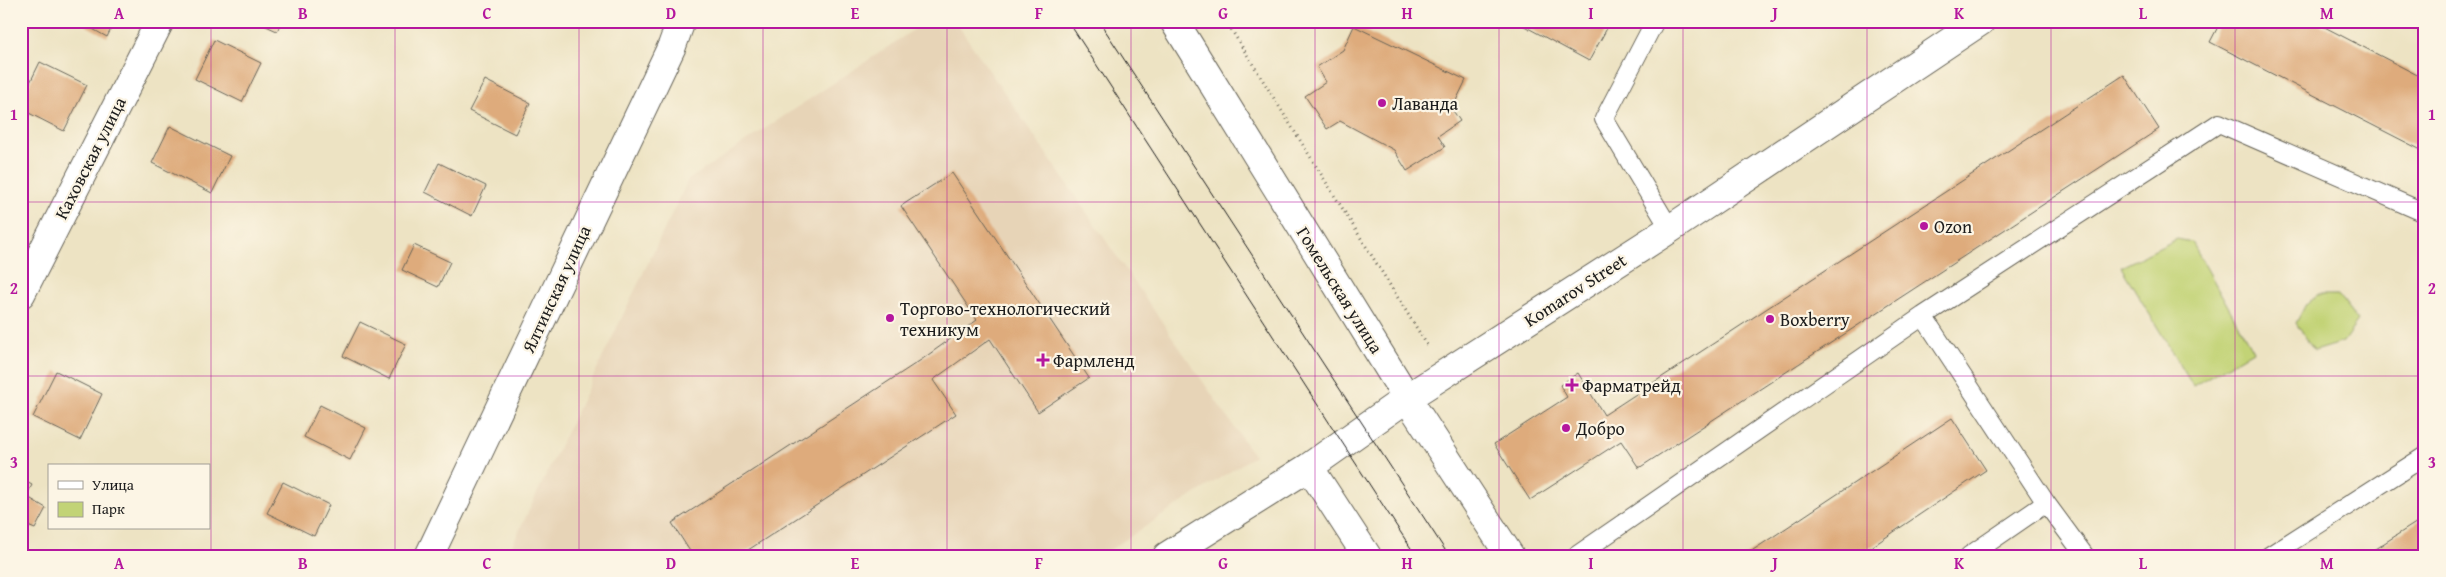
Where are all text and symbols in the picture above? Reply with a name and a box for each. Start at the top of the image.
text: A [114,1,125,25]
text: B [298,1,308,25]
text: C [482,1,492,25]
text: D [666,1,676,25]
text: E [851,1,860,25]
text: F [1035,1,1043,25]
text: G [1218,1,1228,25]
text: H [1401,1,1413,25]
text: I [1588,1,1594,25]
text: J [1769,1,1778,25]
text: K [1954,1,1965,25]
text: L [2139,1,2148,25]
text: M [2320,1,2334,25]
place label: Лаванда [1392,90,1459,117]
street label: Каховская улица [47,92,133,224]
marker: Лаванда [1376,97,1388,109]
text: 1 [10,102,18,126]
text: 1 [2428,102,2436,126]
place label: Ozon [1934,213,1972,240]
street label: Ялтинская улица [514,220,598,358]
marker: Ozon [1918,220,1930,232]
street label: Гомельская улица [1290,221,1390,359]
street label: Komarov Street [1518,246,1632,333]
text: 2 [10,276,18,300]
text: 2 [2428,276,2436,300]
place label: Торгово-технологический техникум [900,295,1110,343]
place label: Boxberry [1780,306,1850,333]
marker: Торгово-технологический техникум [884,312,896,324]
marker: Boxberry [1764,313,1776,325]
place label: Фармленд [1053,347,1135,374]
marker: Фармленд [1037,354,1049,366]
place label: Фарматрейд [1582,372,1681,399]
marker: Фарматрейд [1566,379,1578,391]
place label: Добро [1575,415,1625,442]
marker: Добро [1560,422,1572,434]
text: 3 [10,450,18,474]
text: 3 [2428,450,2436,474]
legend [48,464,210,530]
text: Улица [92,474,135,495]
text: Парк [92,498,125,519]
text: A [114,551,125,575]
text: B [298,551,308,575]
text: C [482,551,492,575]
text: D [666,551,676,575]
text: E [851,551,860,575]
text: F [1035,551,1043,575]
text: G [1218,551,1228,575]
text: H [1401,551,1413,575]
text: I [1588,551,1594,575]
text: J [1769,551,1778,575]
text: K [1954,551,1965,575]
text: L [2139,551,2148,575]
text: M [2320,551,2334,575]

